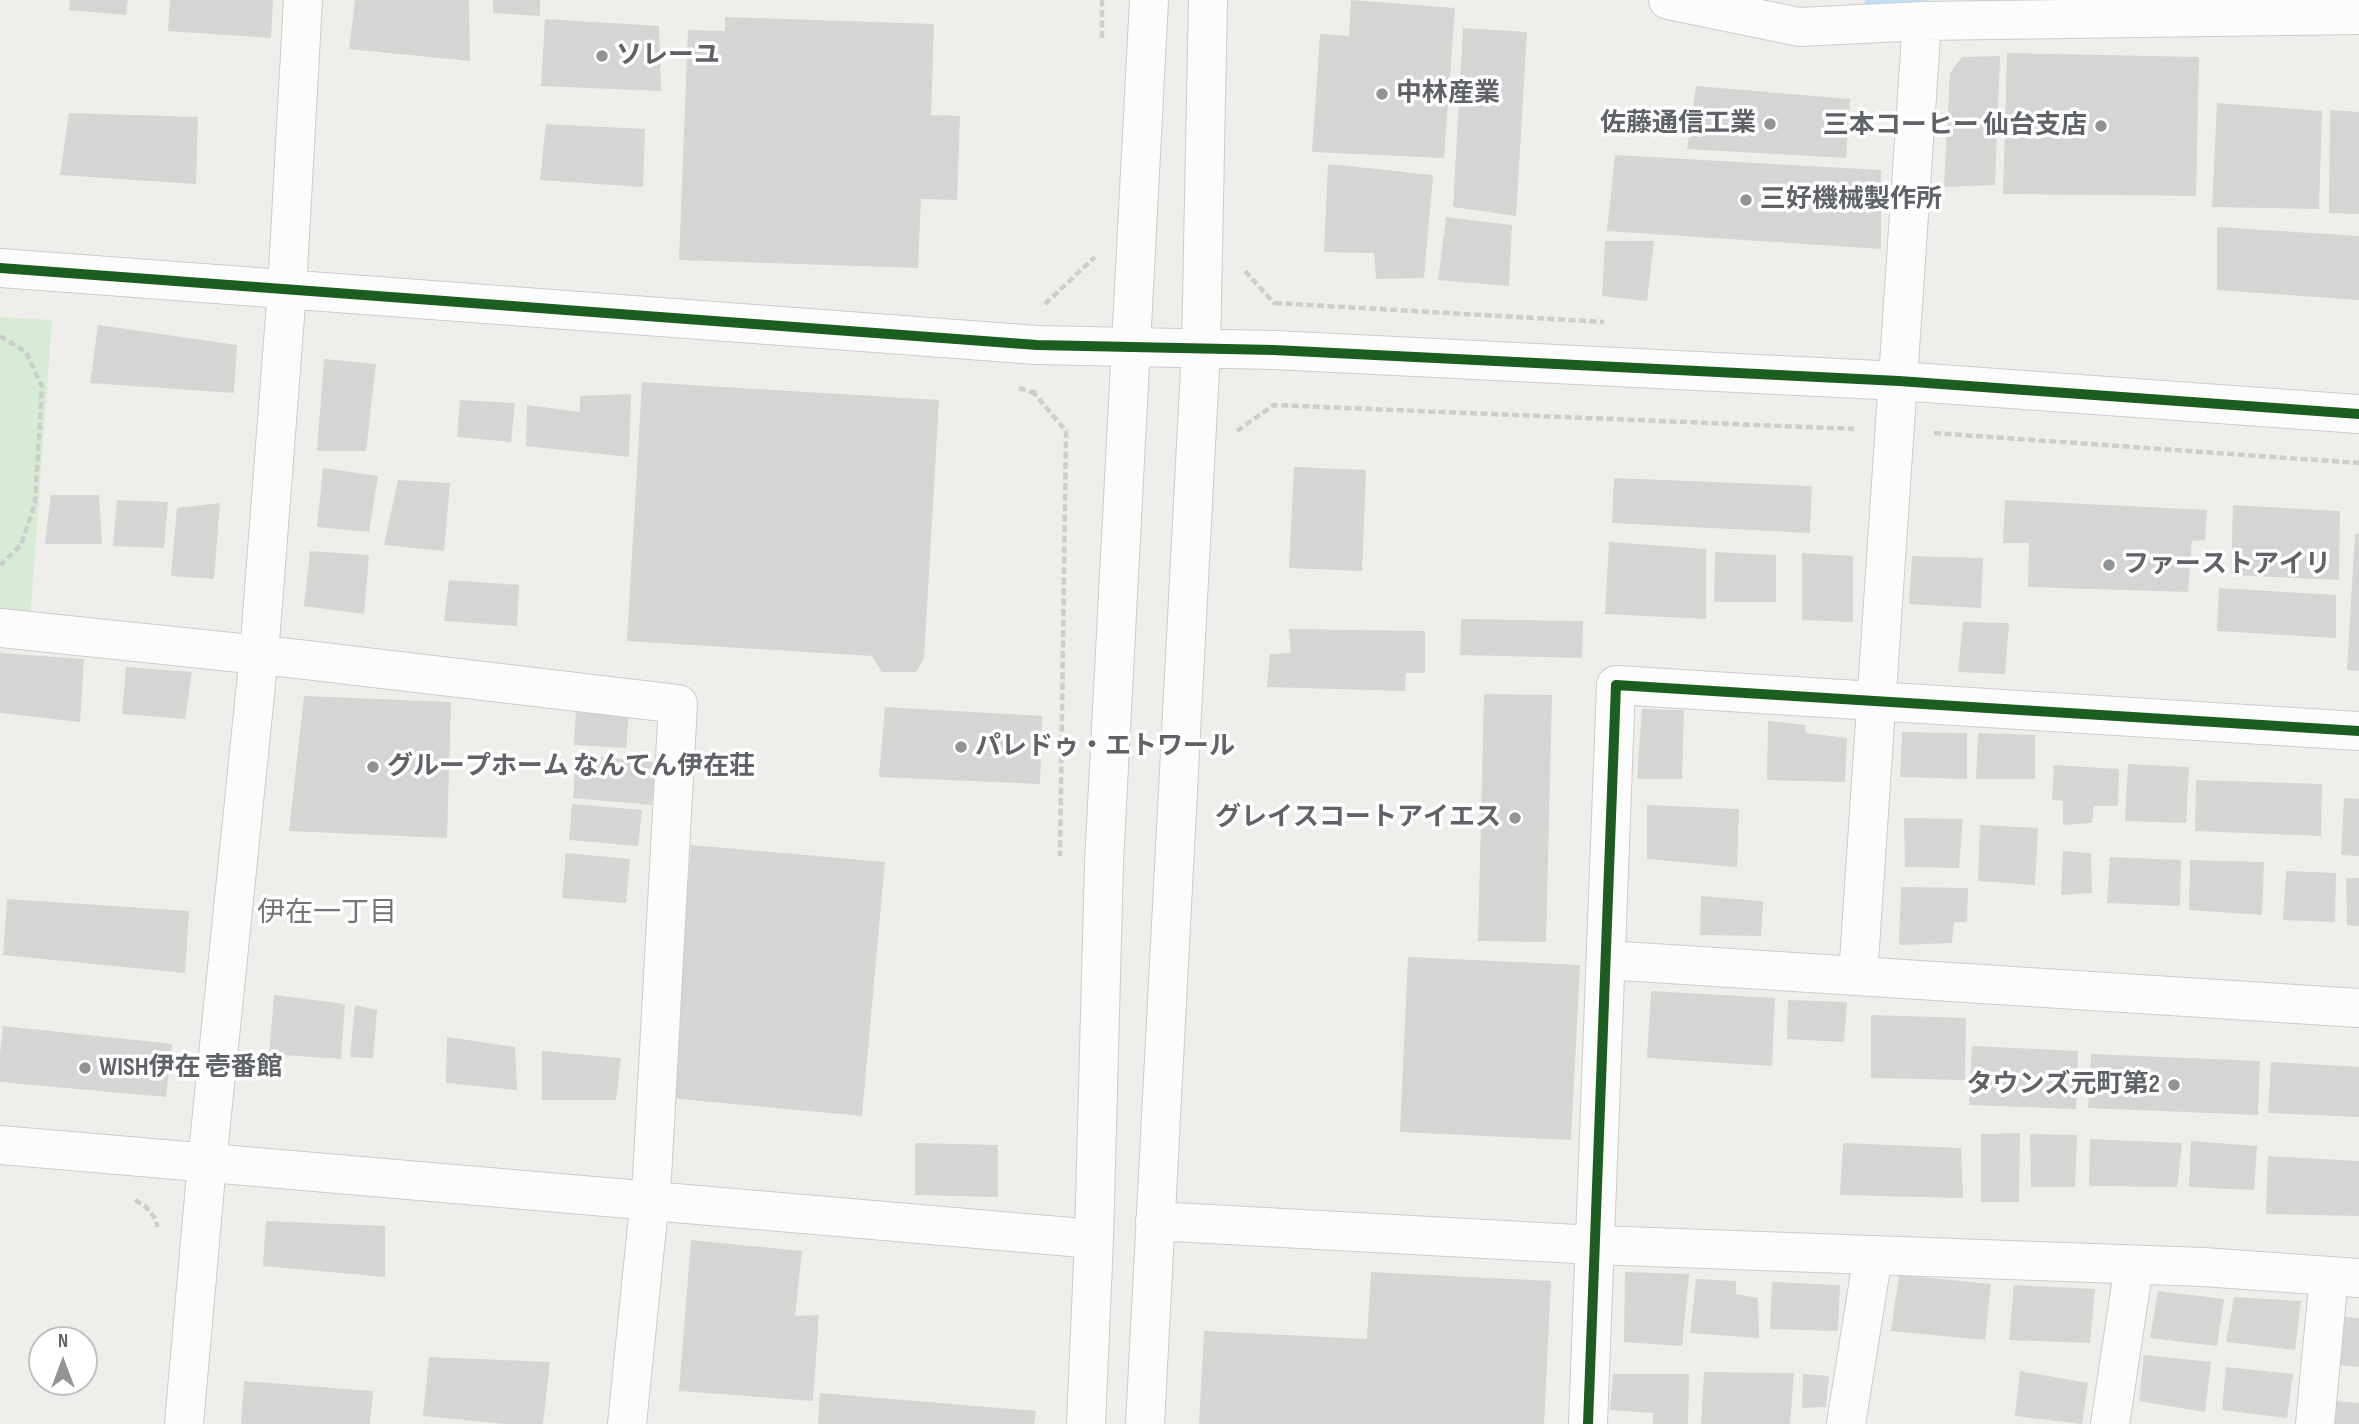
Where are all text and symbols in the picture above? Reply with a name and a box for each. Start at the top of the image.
place label: ソレーユ [616,40,720,72]
marker: ソレーユ [594,48,610,64]
place label: 中林産業 [1396,78,1500,110]
marker: 中林産業 [1374,86,1390,102]
place label: 佐藤通信工業 [1600,108,1756,140]
place label: 三本コーヒー 仙台支店 [1823,110,2087,142]
marker: 佐藤通信工業 [1762,116,1778,132]
marker: 三本コーヒー 仙台支店 [2093,118,2109,134]
place label: 三好機械製作所 [1760,184,1942,216]
marker: 三好機械製作所 [1738,192,1754,208]
place label: ファーストアイリ [2123,549,2331,581]
marker: ファーストアイリ [2101,557,2117,573]
place label: パレドゥ・エトワール [975,731,1235,763]
marker: パレドゥ・エトワール [953,739,969,755]
place label: グループホーム なんてん伊在荘 [387,751,755,783]
marker: グループホーム なんてん伊在荘 [365,759,381,775]
place label: グレイスコートアイエス [1215,802,1501,834]
marker: グレイスコートアイエス [1507,810,1523,826]
district label: 伊在一丁目 [257,897,397,931]
place label: WISH伊在 壱番館 [99,1052,283,1084]
marker: WISH伊在 壱番館 [77,1060,93,1076]
place label: タウンズ元町第2 [1967,1069,2160,1101]
marker: タウンズ元町第2 [2166,1077,2182,1093]
north arrow [28,1326,98,1396]
text: N [58,1330,68,1353]

